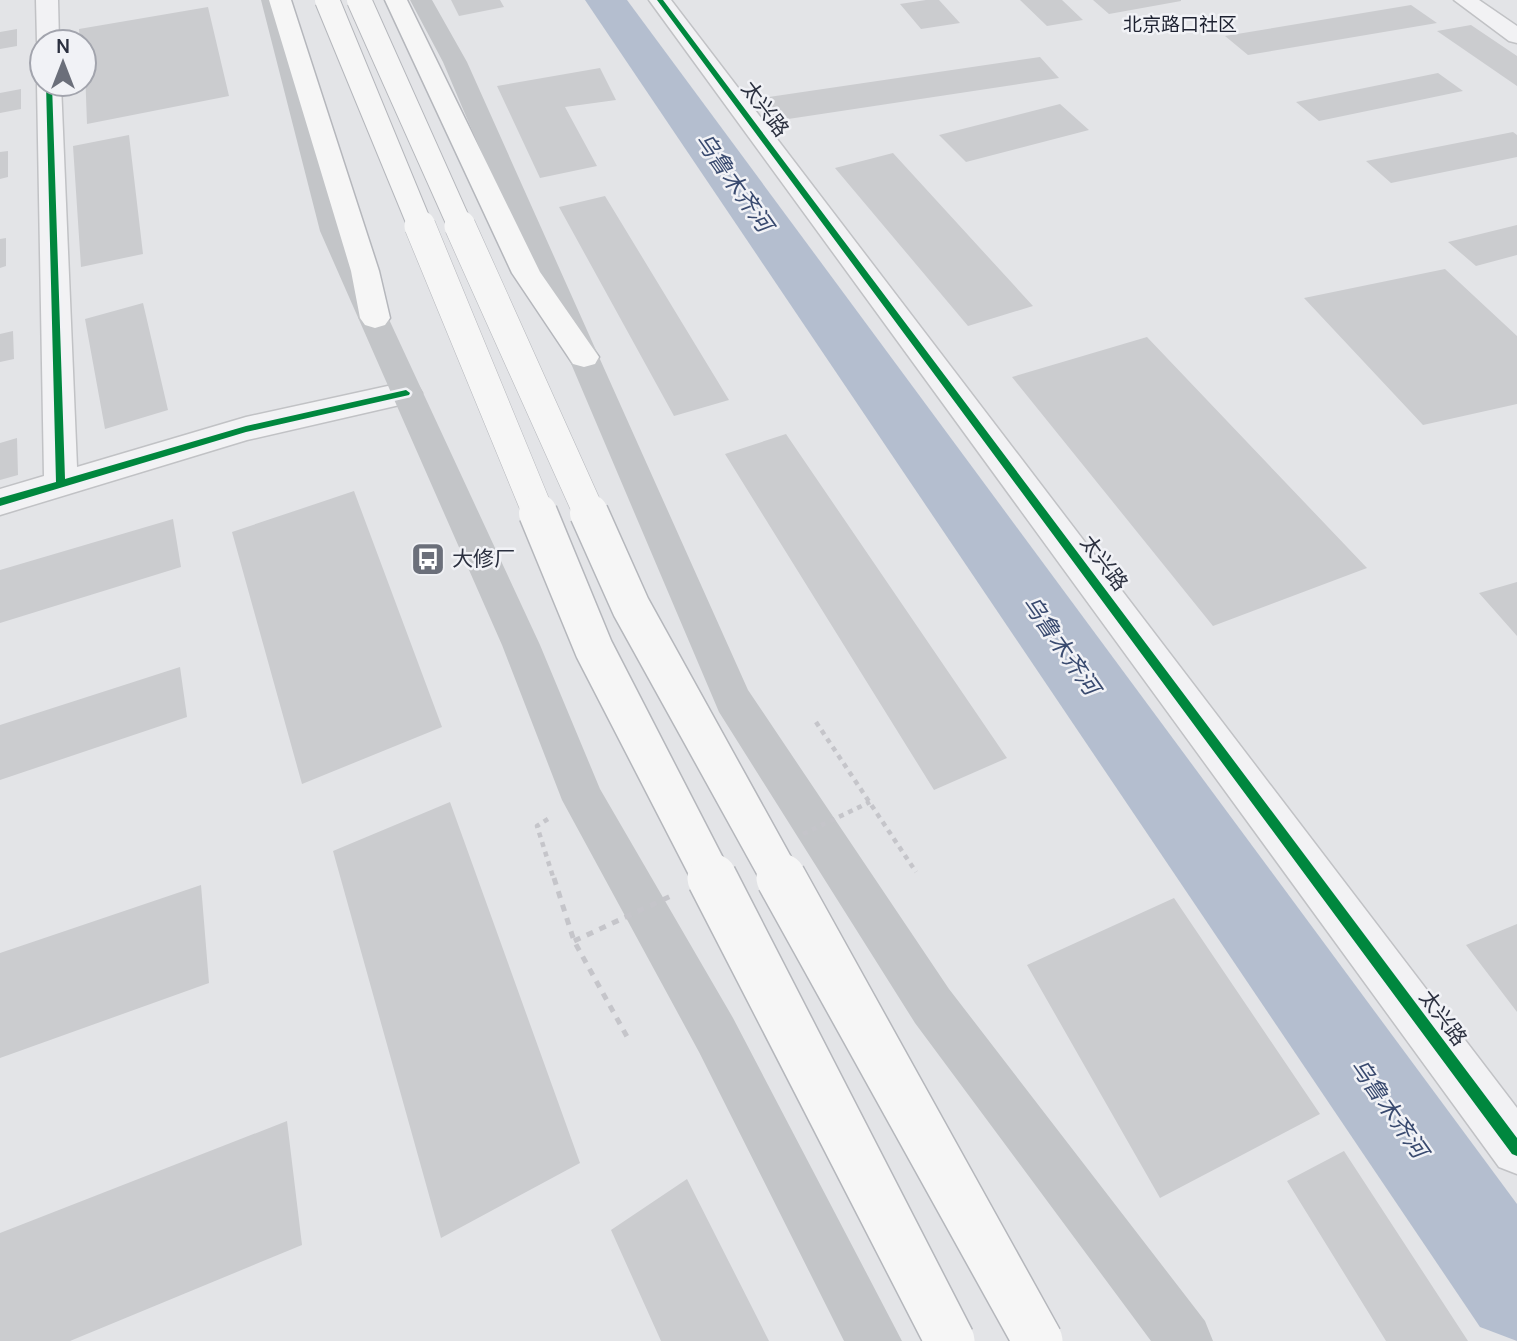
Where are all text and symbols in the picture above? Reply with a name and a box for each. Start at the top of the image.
district label: 北京路口社区 [1123,11,1237,37]
north arrow [28,28,98,98]
text: N [56,33,70,59]
street label: 太兴路 [736,75,796,142]
water label: 乌鲁木齐河 [689,125,783,241]
street label: 太兴路 [1075,529,1135,596]
bus stop icon: 大修厂 [409,540,447,578]
place label: 大修厂 [452,544,515,572]
water label: 乌鲁木齐河 [1016,588,1110,704]
street label: 太兴路 [1414,984,1474,1051]
water label: 乌鲁木齐河 [1344,1051,1438,1167]

